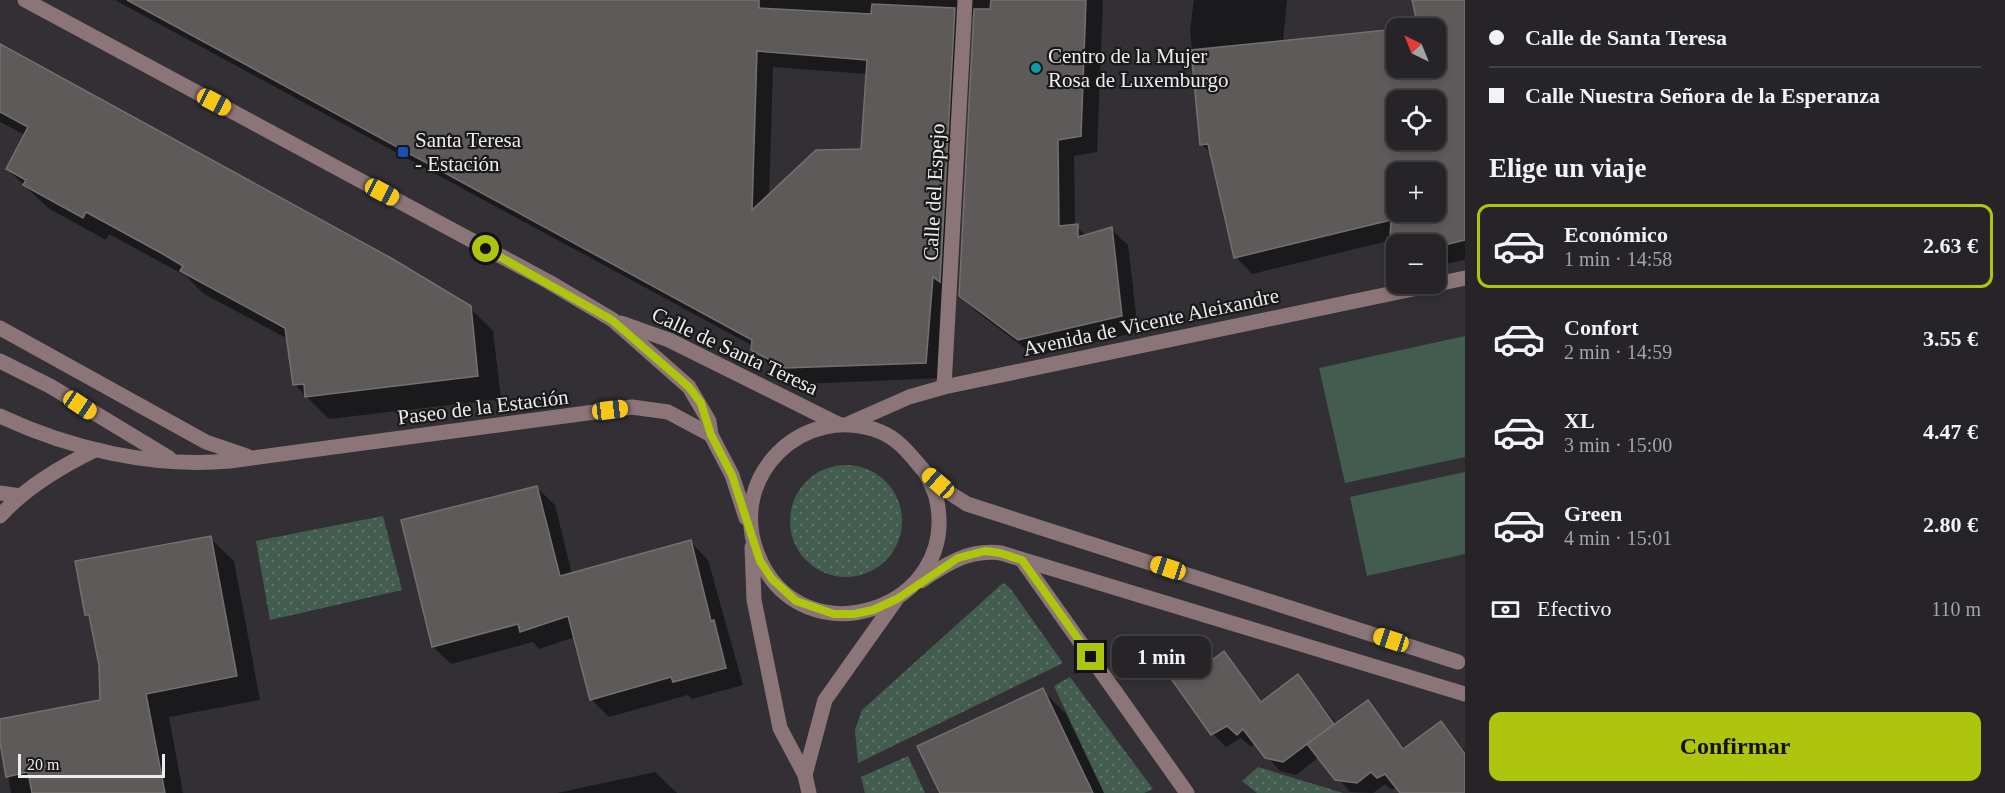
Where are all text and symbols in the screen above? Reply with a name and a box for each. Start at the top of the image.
north arrow [1386,18,1446,78]
map controls [1386,18,1446,294]
text: Calle de Santa Teresa [1525,25,1727,50]
place label: Centro de la Mujer Rosa de Luxemburgo [1048,44,1228,92]
marker: Centro de la Mujer Rosa de Luxemburgo [1029,61,1043,75]
text: Calle Nuestra Señora de la Esperanza [1525,83,1880,108]
car [194,86,234,118]
button: locate [1386,90,1446,150]
street label: Calle del Espejo [918,123,950,261]
place label: Santa Teresa - Estación [415,128,522,176]
marker: Santa Teresa - Estación [396,145,410,159]
text: Elige un viaje [1489,153,1647,183]
button: + [1386,162,1446,222]
car [362,176,402,208]
icon: car [1492,219,1546,273]
text: Económico [1564,222,1668,247]
text: 2.63 € [1923,233,1978,258]
button: − [1386,234,1446,294]
route start [472,235,499,262]
text: 1 min · 14:58 [1564,248,1672,270]
street label: Avenida de Vicente Aleixandre [1021,283,1281,361]
street label: Calle de Santa Teresa [648,302,823,400]
icon: car [1492,312,1546,366]
text: Confort [1564,315,1639,340]
text: 3.55 € [1923,326,1978,351]
text: 2 min · 14:59 [1564,341,1672,363]
street label: Paseo de la Estación [396,385,570,429]
car [60,387,100,423]
car [591,399,629,421]
icon: car [1492,405,1546,459]
text: XL [1564,408,1595,433]
text: 4.47 € [1923,419,1978,444]
text: 3 min · 15:00 [1564,434,1672,456]
car [919,464,957,502]
icon: car [1492,498,1546,552]
text: Green [1564,501,1622,526]
text: 2.80 € [1923,512,1978,537]
text: 4 min · 15:01 [1564,527,1672,549]
car [1148,554,1188,582]
icon: cash [1489,593,1522,626]
text: Efectivo [1537,596,1612,621]
text: 110 m [1931,598,1981,620]
car [1371,626,1411,654]
callout: 1 min [1112,636,1211,678]
route end [1077,643,1104,670]
text: 1 min [1137,646,1186,668]
button: Confirmar [1489,712,1981,781]
scale bar [18,751,165,778]
text: 20 m [27,756,59,773]

